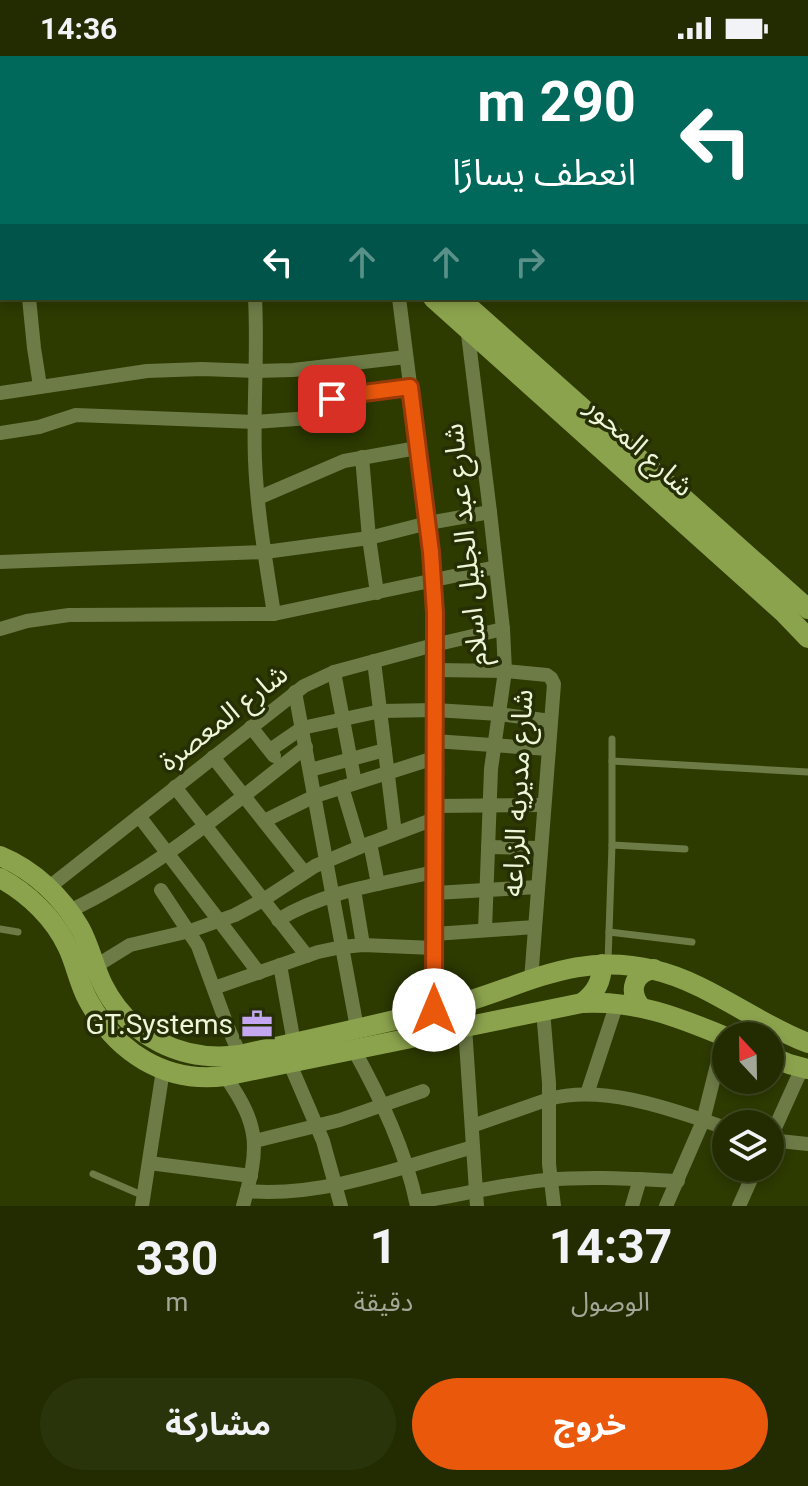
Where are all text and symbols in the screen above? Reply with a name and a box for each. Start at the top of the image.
text: 14:36 [40,11,117,46]
text: 290 m [477,69,636,135]
icon: left [664,88,768,192]
text: انعطف يسارًا [452,152,636,194]
icon: left [256,240,300,284]
icon: ahead [340,240,384,284]
icon: ahead [424,240,468,284]
icon: right [508,240,552,284]
pin [298,365,366,433]
icon: arrive [310,377,354,421]
street label: شارع المحور [576,389,700,506]
street label: شارع عبد الجليل اسلام [436,421,499,668]
street label: شارع المعصرة [152,657,297,781]
street label: شارع مديريه الزراعه [496,688,543,898]
position arrow [392,968,476,1052]
office icon: GT.Systems [240,1007,274,1041]
place label: GT.Systems [85,1008,233,1041]
north arrow [712,1022,784,1094]
map controls [712,1022,784,1182]
button: layers [712,1110,784,1182]
text: 1 [370,1218,397,1275]
text: 14:37 [549,1218,672,1275]
text: 330 [136,1230,218,1287]
text: m [166,1287,188,1317]
text: دقيقة [354,1287,413,1317]
text: الوصول [571,1287,650,1317]
button: مشاركة [40,1378,396,1470]
button: خروج [412,1378,768,1470]

